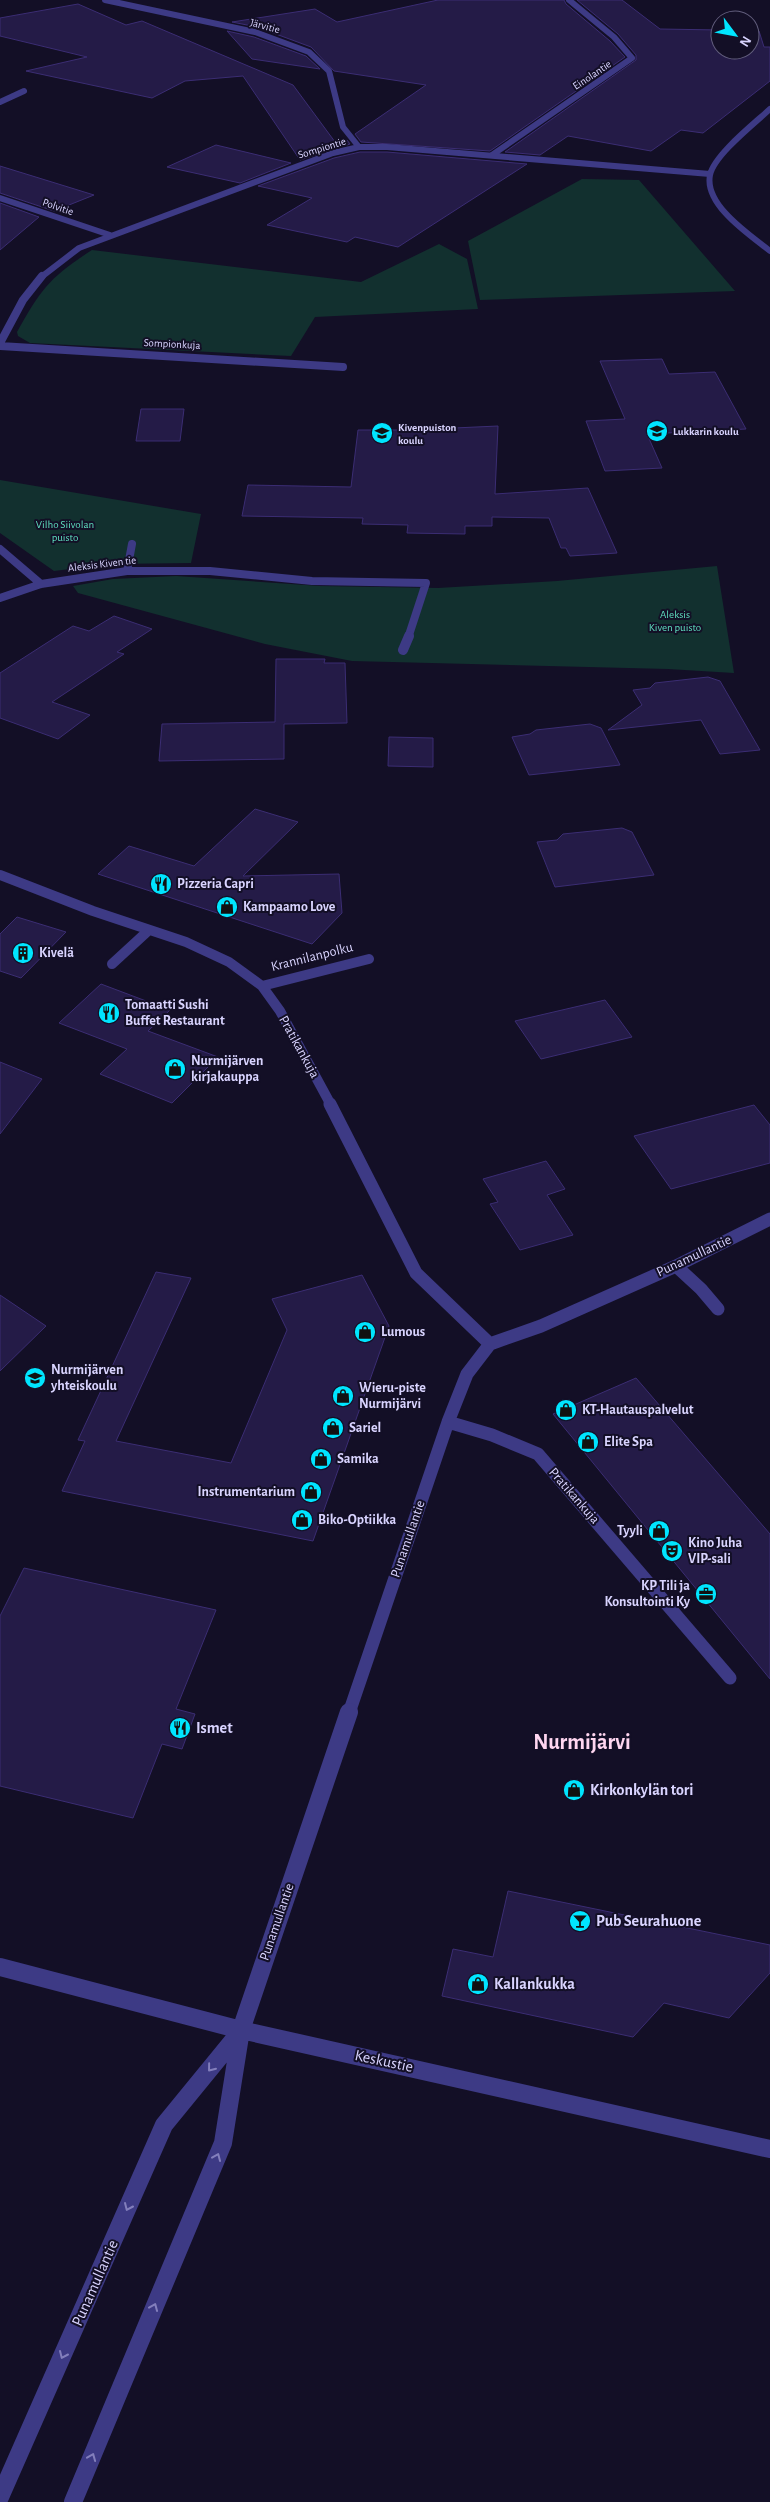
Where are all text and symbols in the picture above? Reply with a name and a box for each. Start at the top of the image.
north arrow [710,10,760,60]
street label: Järvitie [249,17,281,35]
text: N [737,34,754,49]
street label: Einolantie [571,58,613,92]
street label: Sompiontie [297,135,347,161]
street label: Polvitie [41,197,75,217]
street label: Sompionkuja [143,337,201,351]
school or university icon: Lukkarin koulu [645,419,669,443]
school or university icon: Kivenpuiston koulu [370,421,394,445]
place label: Kivenpuiston koulu [398,422,457,446]
place label: Lukkarin koulu [673,426,739,437]
park label: Vilho Siivolan puisto [36,519,94,543]
street label: Aleksis Kiven tie [67,554,137,574]
park label: Aleksis Kiven puisto [649,609,701,633]
restaurant icon: Pizzeria Capri [149,872,173,896]
place label: Pizzeria Capri [177,877,254,891]
shop icon: Kampaamo Love [215,895,239,919]
place label: Kampaamo Love [243,900,336,914]
street label: Krannilanpolku [270,940,354,974]
building icon: Kivelä [11,941,35,965]
place label: Kivelä [39,946,74,960]
place label: Tomaatti Sushi Buffet Restaurant [125,998,225,1028]
restaurant icon: Tomaatti Sushi Buffet Restaurant [97,1001,121,1025]
street label: Pratikankuja [276,1013,322,1081]
place label: Nurmijärven kirjakauppa [191,1054,263,1084]
shop icon: Nurmijärven kirjakauppa [163,1057,187,1081]
street label: Punamullantie [654,1233,734,1279]
shop icon: Lumous [353,1320,377,1344]
place label: Lumous [381,1325,425,1339]
place label: Nurmijärven yhteiskoulu [50,1363,123,1393]
school or university icon: Nurmijärven yhteiskoulu [23,1366,47,1390]
place label: Wieru-piste Nurmijärvi [359,1381,426,1411]
shop icon: Wieru-piste Nurmijärvi [331,1384,355,1408]
shop icon: KT-Hautauspalvelut [554,1398,578,1422]
place label: KT-Hautauspalvelut [582,1403,694,1417]
shop icon: Sariel [321,1416,345,1440]
place label: Sariel [349,1421,381,1435]
shop icon: Elite Spa [576,1430,600,1454]
place label: Elite Spa [604,1435,653,1449]
shop icon: Samika [309,1447,333,1471]
place label: Samika [337,1452,379,1466]
street label: Pratikankuja [546,1465,602,1527]
shop icon: Instrumentarium [299,1480,323,1504]
place label: Instrumentarium [198,1485,295,1499]
street label: Punamullantie [388,1499,428,1579]
shop icon: Biko-Optiikka [290,1508,314,1532]
place label: Biko-Optiikka [318,1513,397,1527]
shop icon: Tyyli [647,1519,671,1543]
place label: Tyyli [617,1524,643,1538]
place label: Kino Juha VIP-sali [688,1536,743,1566]
theatre icon: Kino Juha VIP-sali [660,1539,684,1563]
place label: KP Tili ja Konsultointi Ky [604,1579,691,1609]
office icon: KP Tili ja Konsultointi Ky [694,1582,718,1606]
restaurant icon: Ismet [168,1716,192,1740]
place label: Ismet [196,1720,233,1736]
district label: Nurmijärvi [533,1731,631,1754]
shop icon: Kirkonkylän tori [562,1778,586,1802]
place label: Kirkonkylän tori [590,1782,694,1799]
street label: Punamullantie [257,1882,297,1962]
bar icon: Pub Seurahuone [568,1909,592,1933]
place label: Pub Seurahuone [596,1913,702,1929]
shop icon: Kallankukka [466,1972,490,1996]
place label: Kallankukka [494,1976,575,1992]
street label: Keskustie [353,2047,415,2075]
one-way arrow [207,2063,216,2072]
one-way arrow [210,2153,221,2162]
one-way arrow [124,2202,135,2211]
street label: Punamullantie [69,2238,121,2328]
one-way arrow [148,2303,158,2312]
one-way arrow [58,2350,69,2359]
one-way arrow [85,2453,96,2462]

